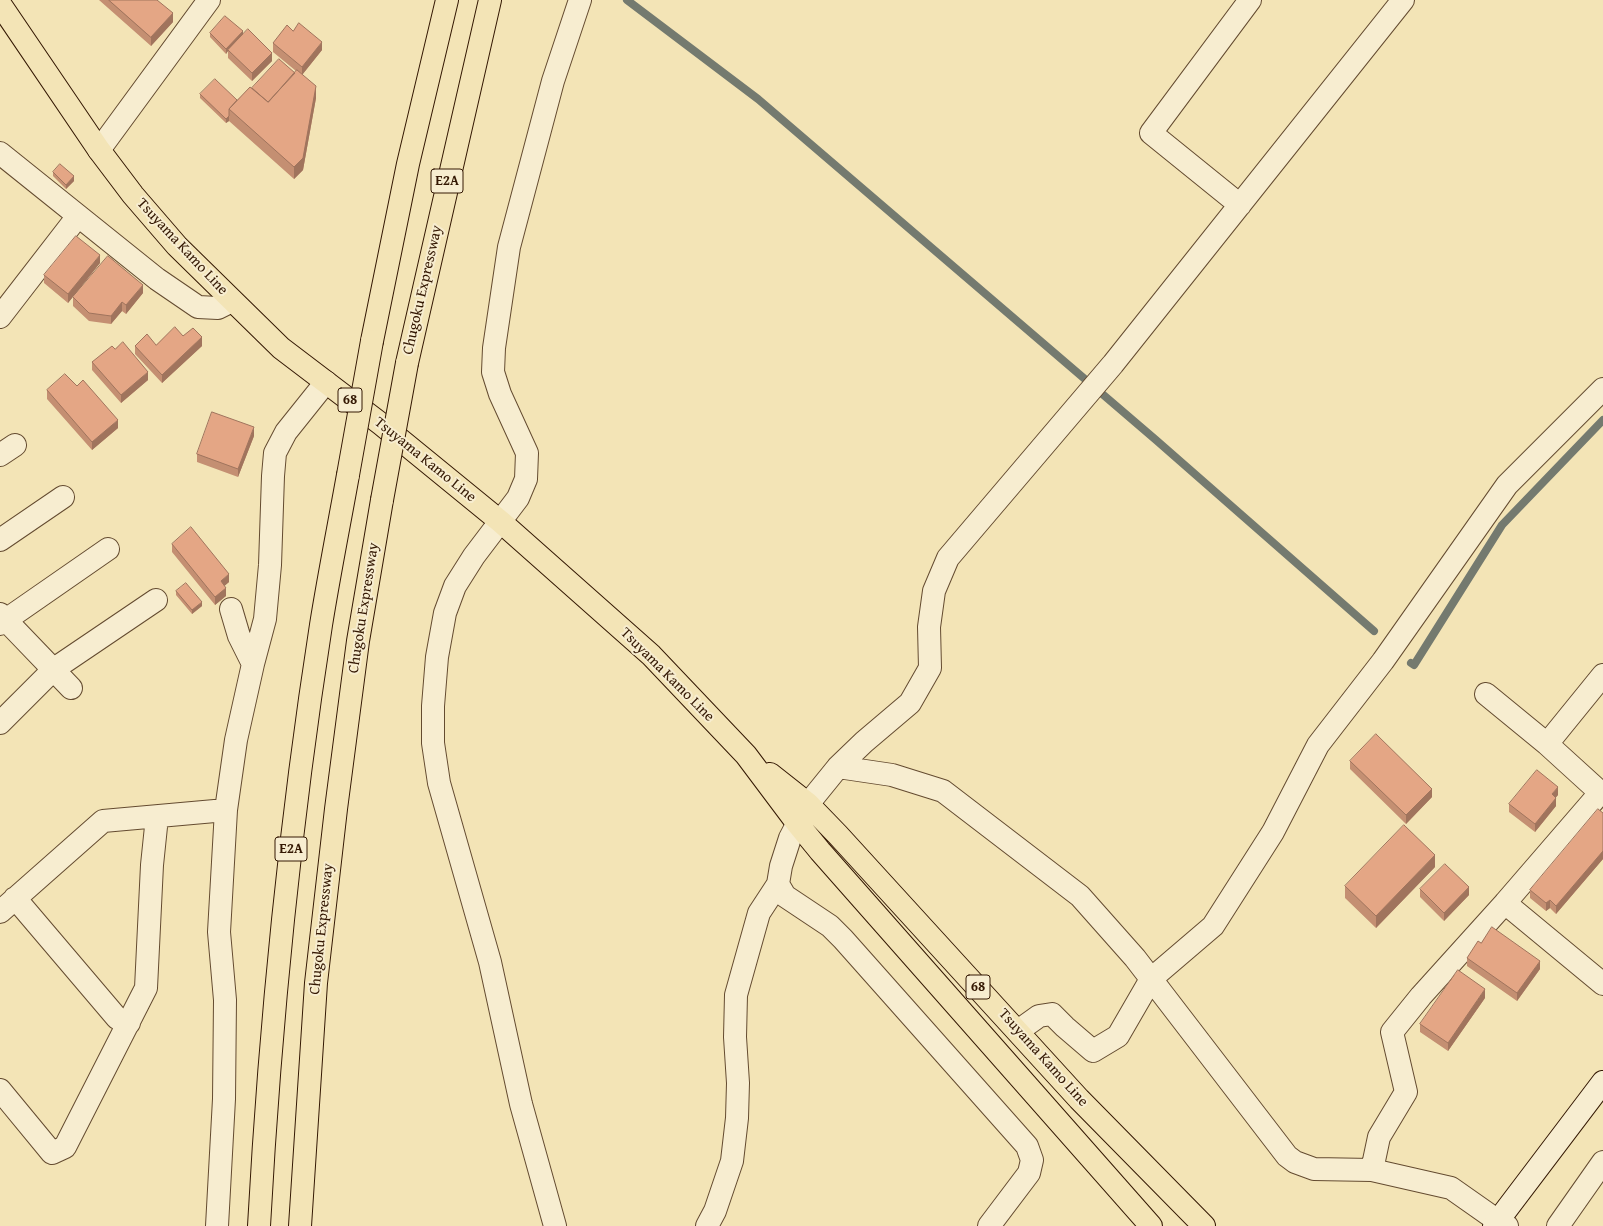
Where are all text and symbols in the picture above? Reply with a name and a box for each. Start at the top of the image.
road number: E2A [431,169,463,193]
street label: Tsuyama Kamo Line [133,195,231,299]
street label: Chugoku Expressway [399,224,447,356]
road number: 68 [338,388,362,412]
street label: Tsuyama Kamo Line [371,413,479,507]
street label: Chugoku Expressway [345,541,383,675]
street label: Tsuyama Kamo Line [616,624,718,726]
road number: E2A [275,837,307,861]
street label: Chugoku Expressway [306,862,338,996]
road number: 68 [966,975,990,999]
street label: Tsuyama Kamo Line [994,1005,1092,1111]

